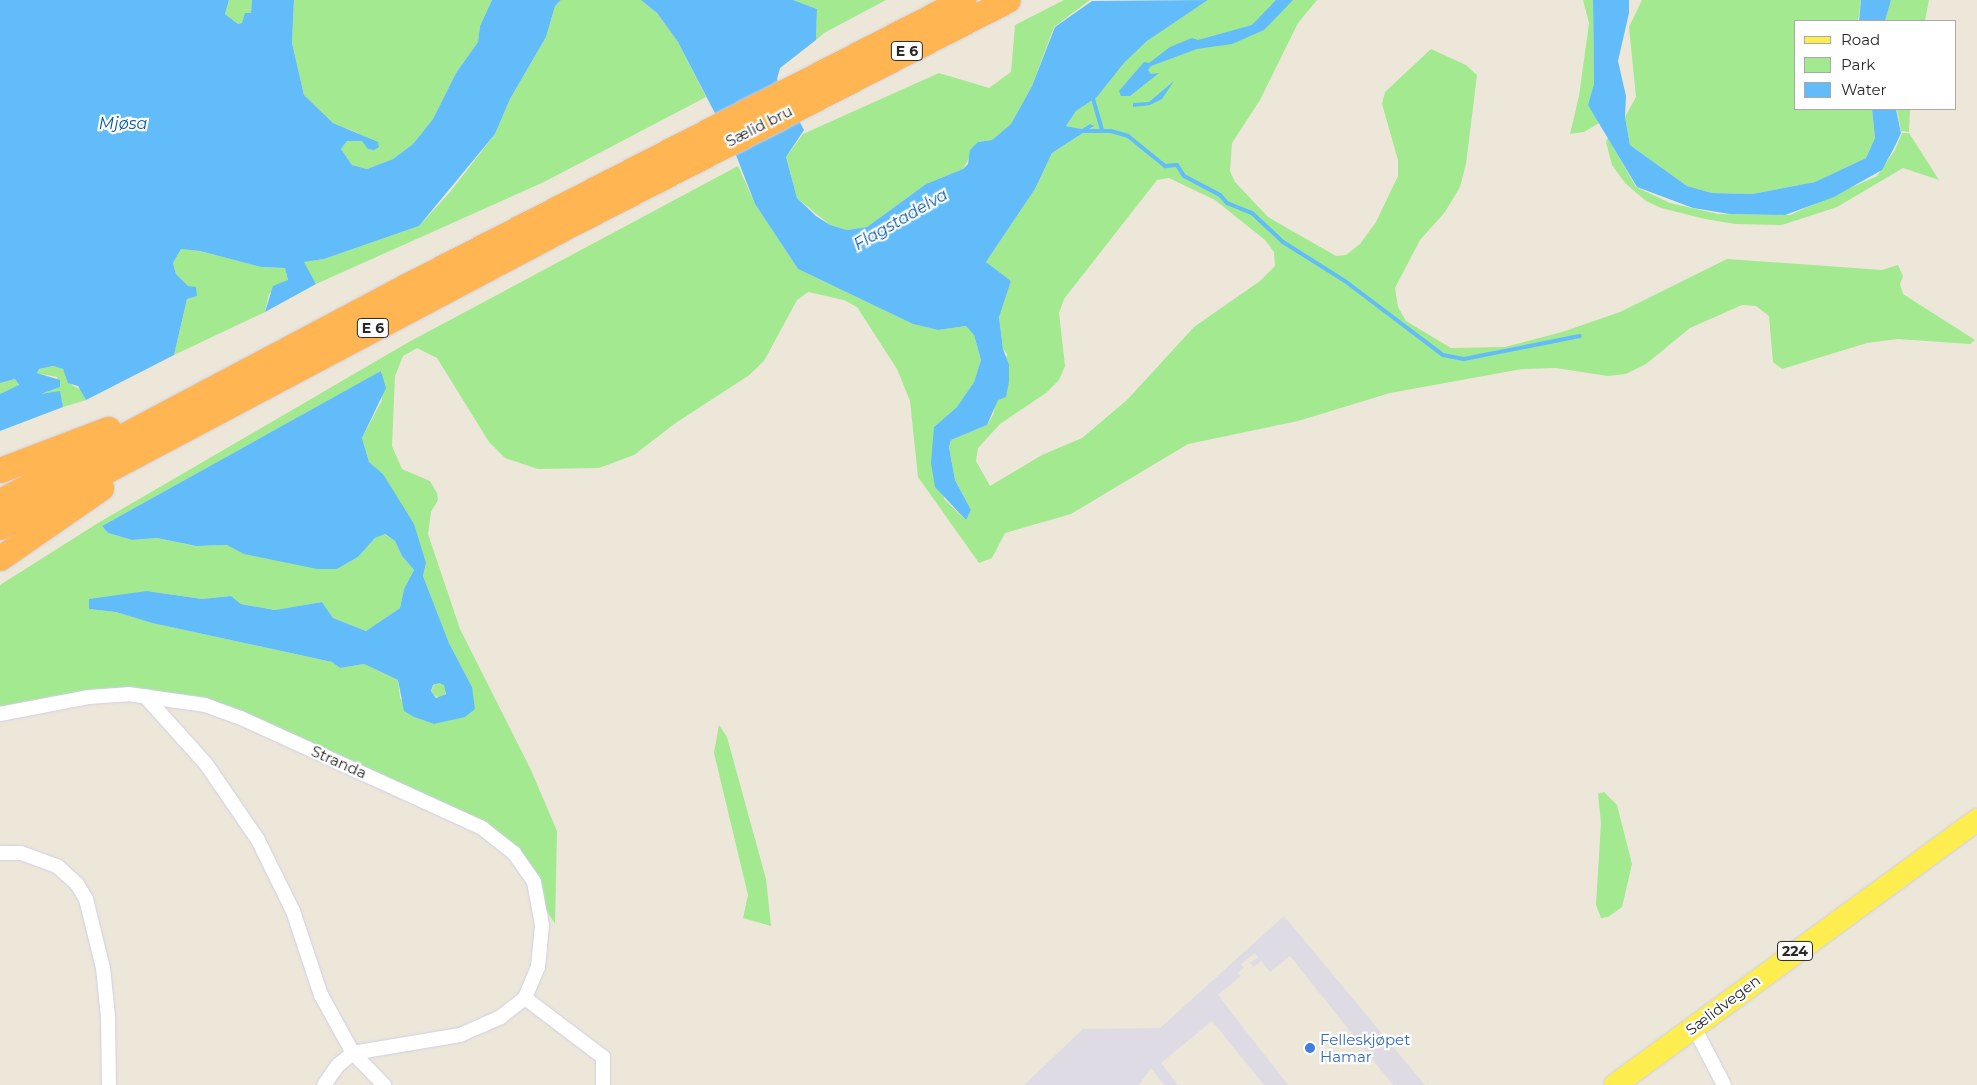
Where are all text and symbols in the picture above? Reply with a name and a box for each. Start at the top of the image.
legend [1794,20,1957,110]
text: Road [1841,30,1880,49]
road number: E 6 [891,40,923,62]
text: Park [1841,55,1875,74]
text: Water [1841,80,1887,99]
street label: Sælid bru [723,102,795,150]
water label: Mjøsa [99,114,147,134]
water label: Flagstadelva [851,185,951,255]
road number: E 6 [357,316,389,339]
street label: Stranda [309,742,369,782]
road number: 224 [1776,939,1814,962]
street label: Sælidvegen [1682,971,1764,1039]
place label: Felleskjøpet Hamar [1320,1030,1410,1065]
marker: Felleskjøpet Hamar [1304,1042,1316,1054]

